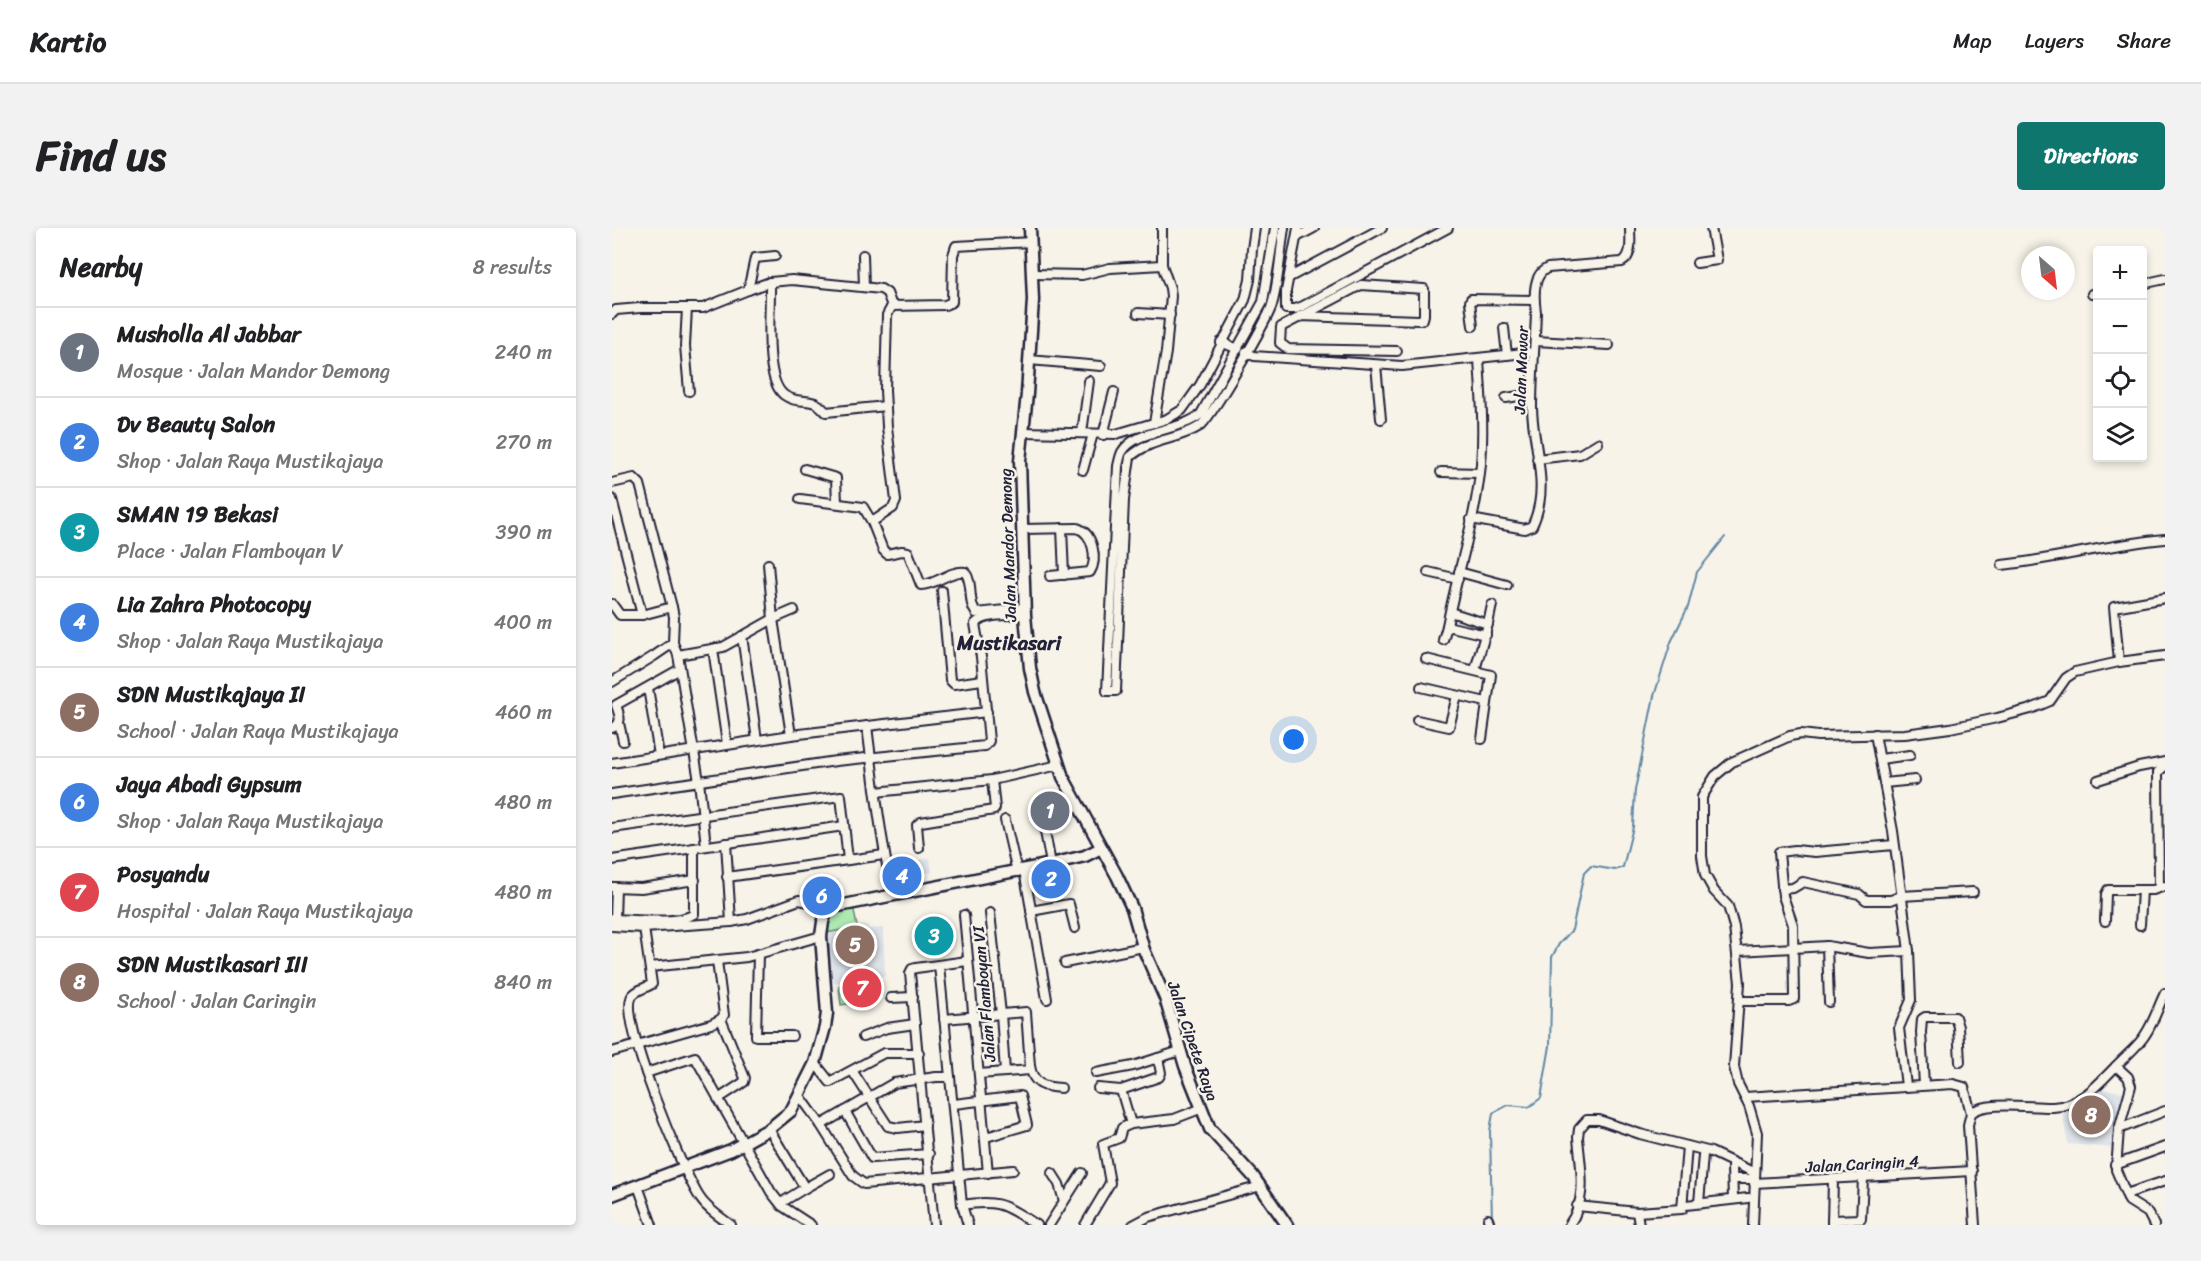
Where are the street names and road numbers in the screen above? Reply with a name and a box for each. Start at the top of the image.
street label: Jalan Mawar [1505,324,1537,416]
street label: Jalan Mandor Demong [991,468,1025,623]
street label: Jalan Flamboyan VI [963,923,1004,1064]
street label: Jalan Cipete Raya [1159,976,1227,1105]
street label: Jalan Caringin 4 [1803,1147,1920,1182]

